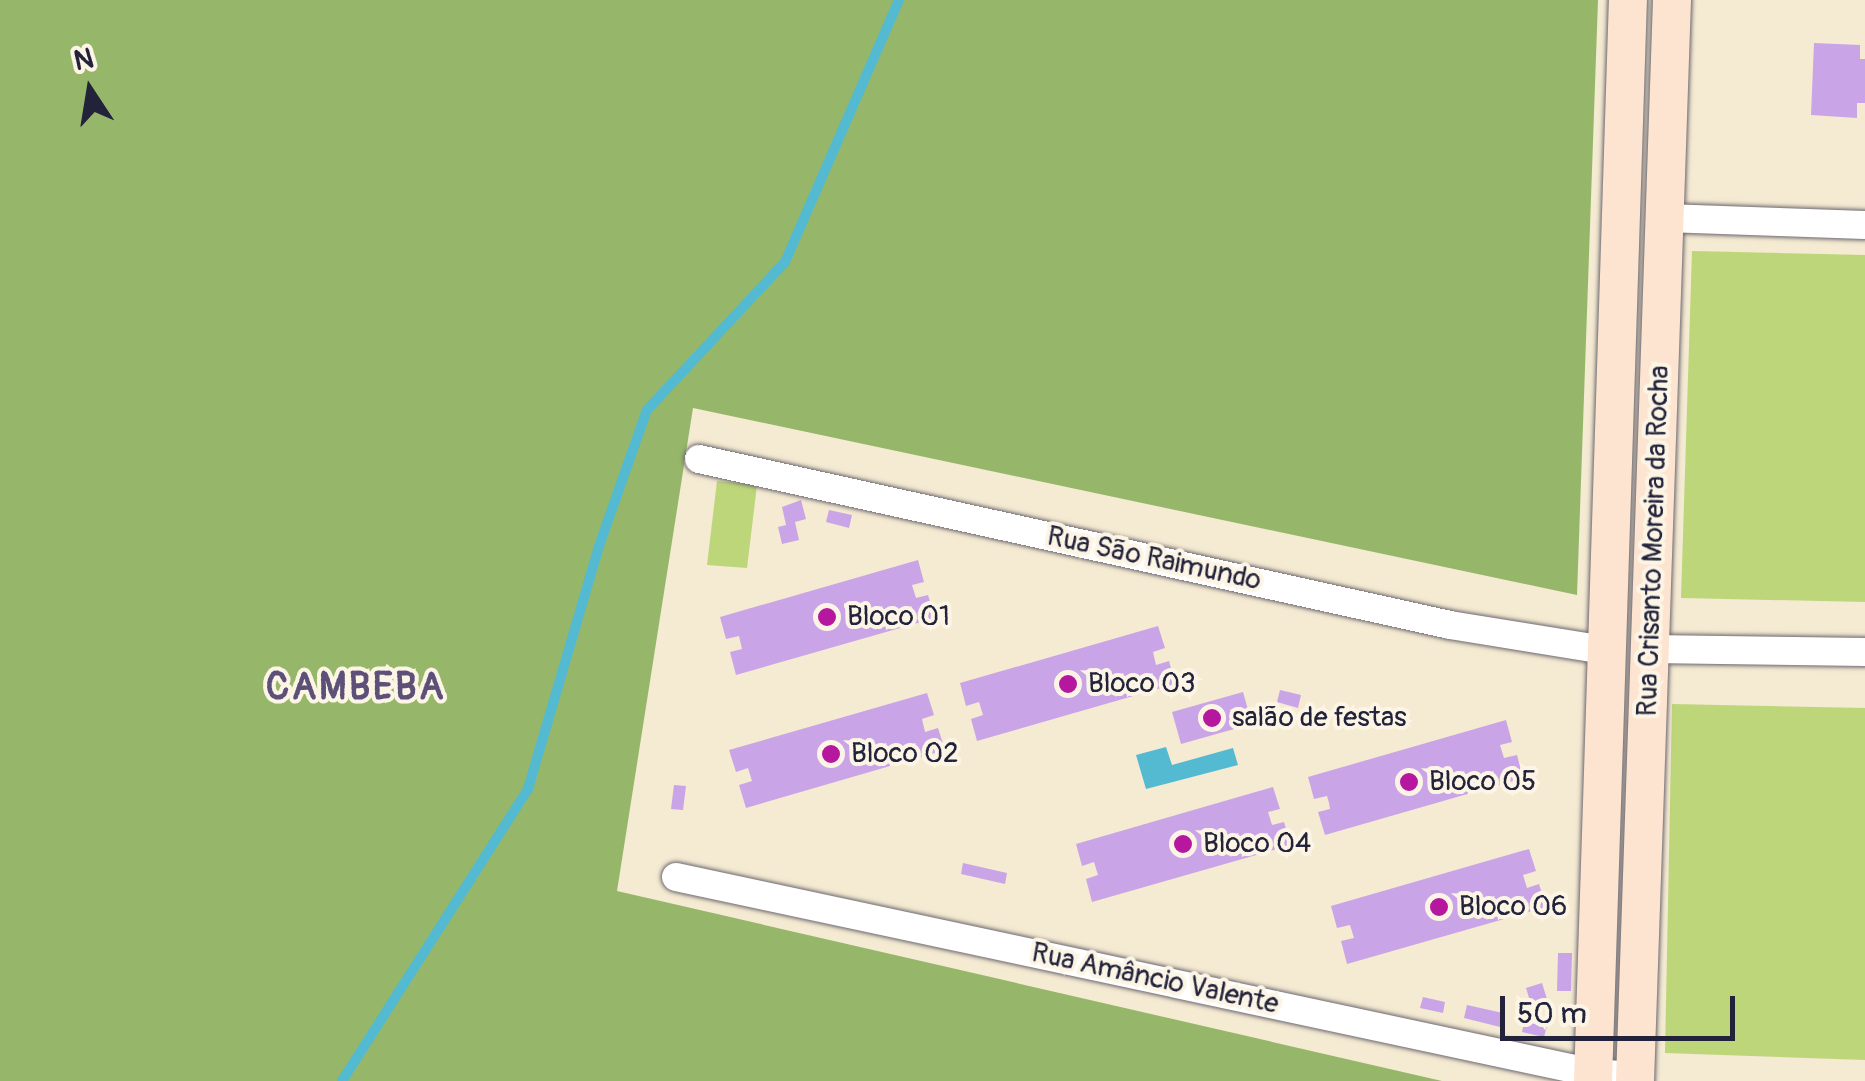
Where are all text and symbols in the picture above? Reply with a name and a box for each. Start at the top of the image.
north arrow [40,40,140,140]
text: N [71,41,97,79]
street label: Rua Crisanto Moreira da Rocha [1631,365,1677,717]
street label: Rua São Raimundo [1044,520,1264,598]
place label: Bloco 01 [847,600,950,634]
marker: Bloco 01 [816,606,838,628]
district label: CAMBEBA [266,665,446,711]
place label: Bloco 03 [1088,667,1196,701]
marker: Bloco 03 [1057,673,1079,695]
place label: salão de festas [1232,701,1406,735]
marker: salão de festas [1201,707,1223,729]
place label: Bloco 02 [851,737,959,771]
marker: Bloco 02 [820,743,842,765]
place label: Bloco 05 [1429,765,1536,799]
marker: Bloco 05 [1398,771,1420,793]
place label: Bloco 04 [1203,827,1311,861]
marker: Bloco 04 [1172,833,1194,855]
place label: Bloco 06 [1459,890,1567,924]
marker: Bloco 06 [1428,896,1450,918]
street label: Rua Amâncio Valente [1029,936,1281,1022]
scale bar [1505,976,1740,1038]
text: 50 m [1517,995,1587,1032]

